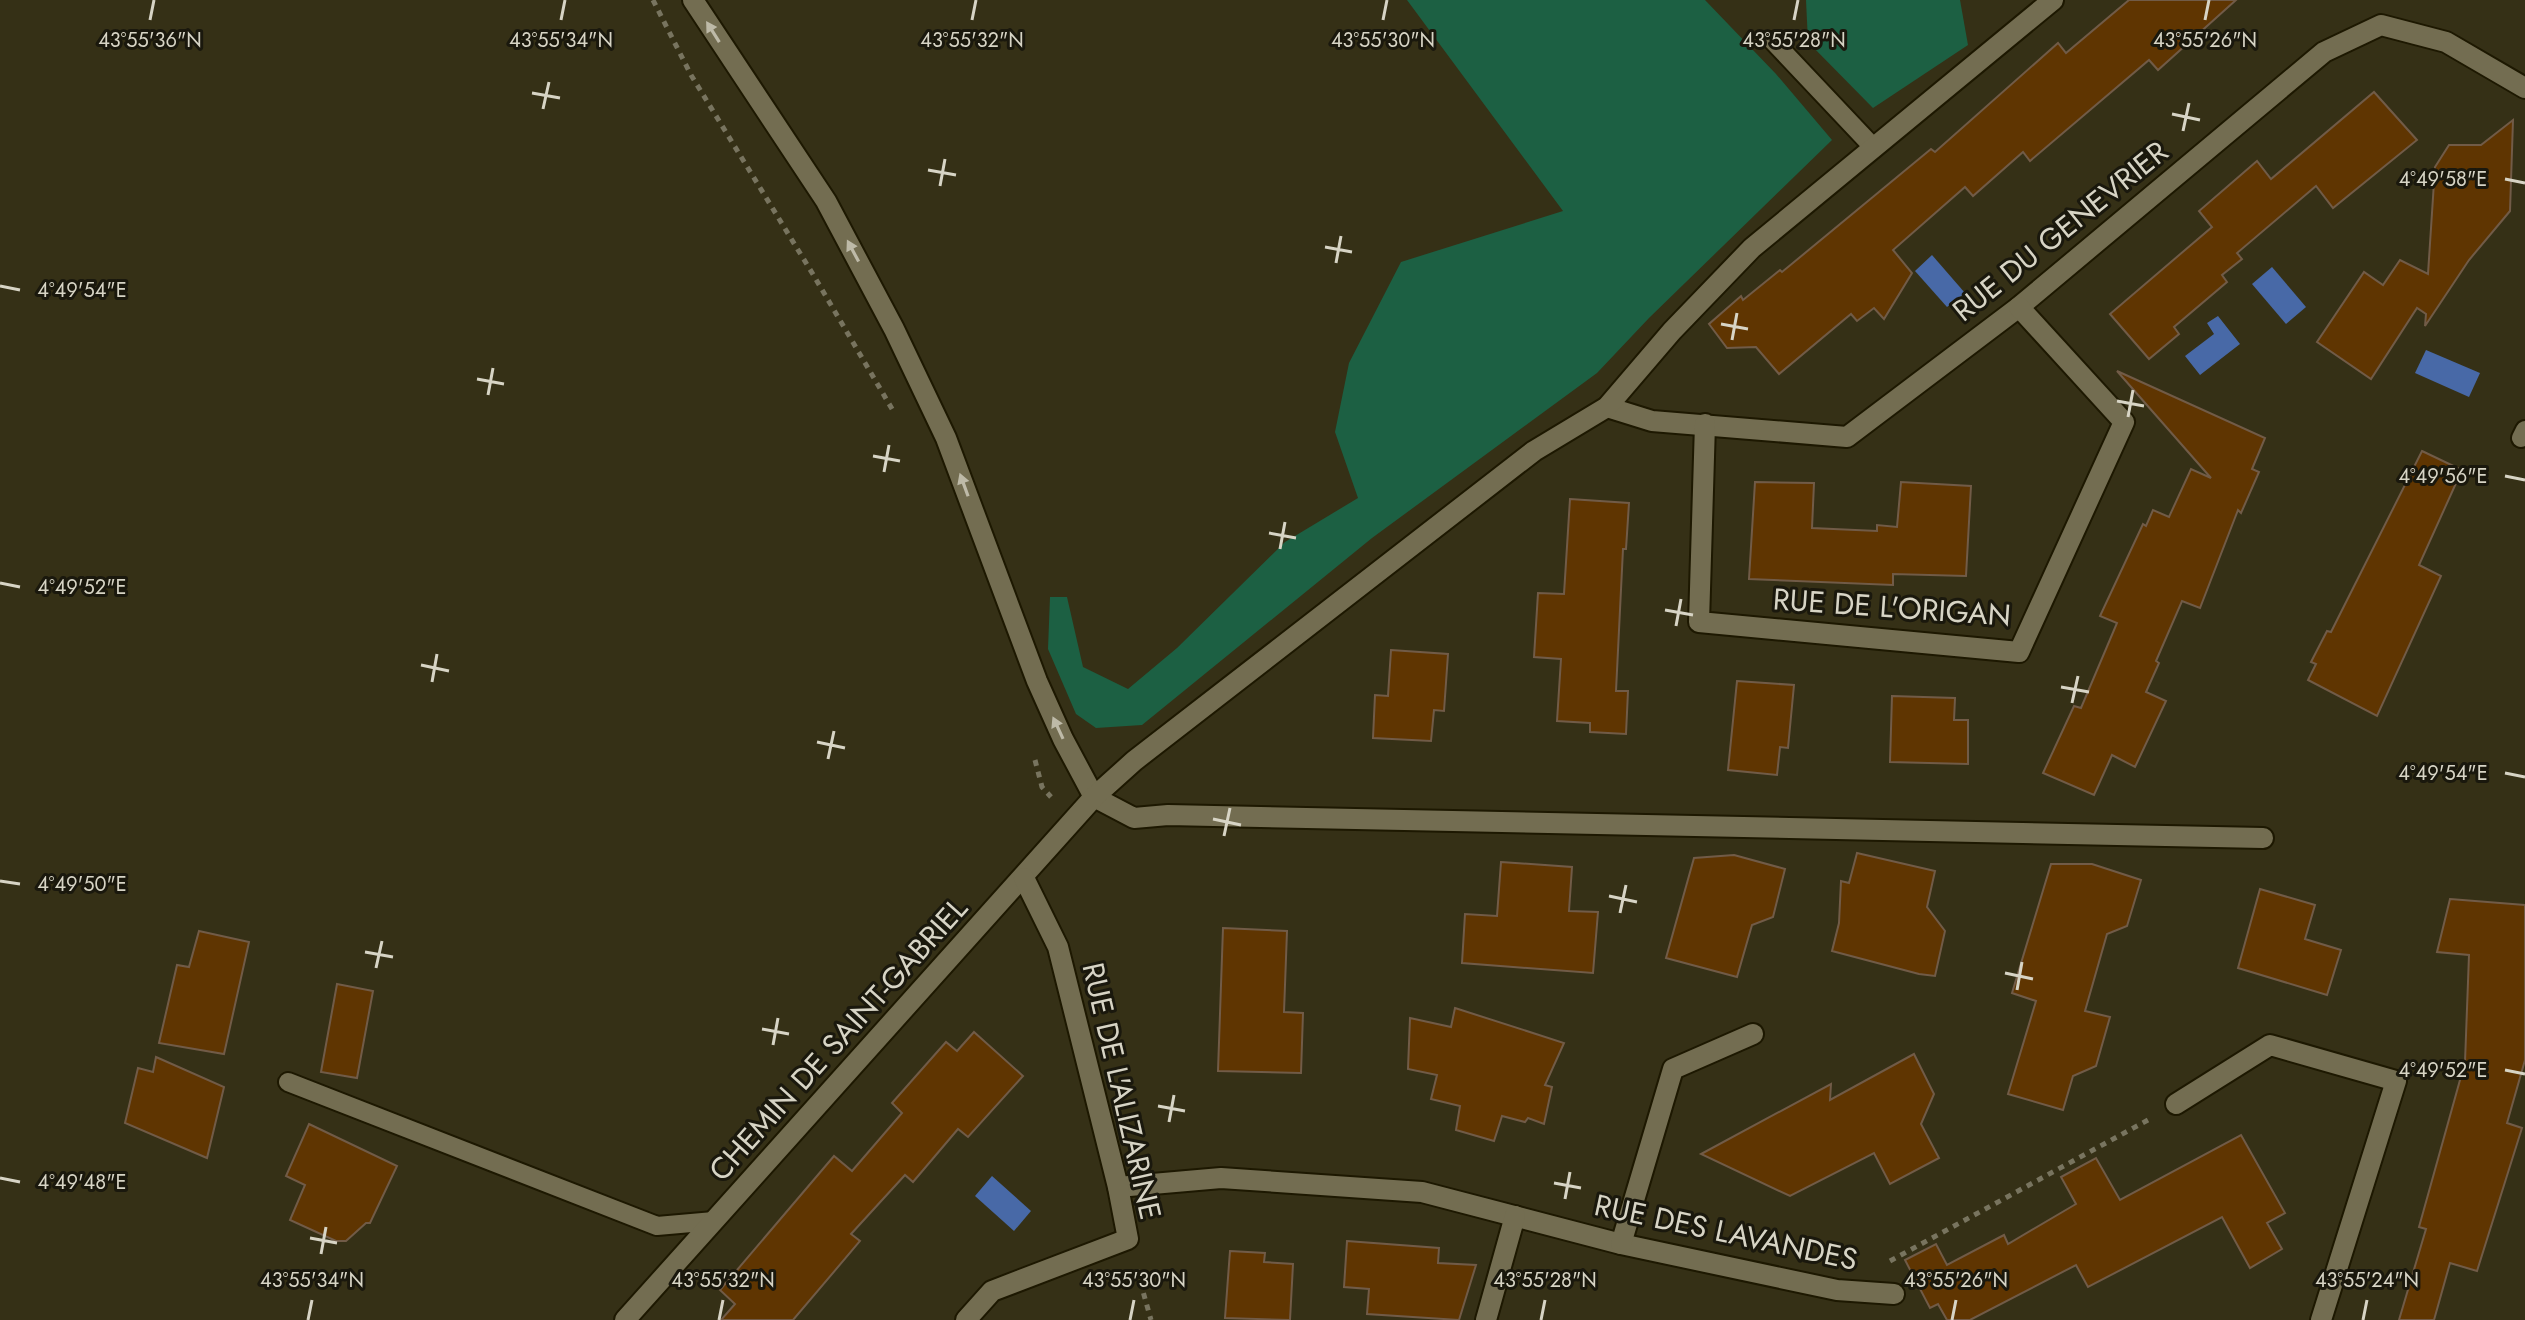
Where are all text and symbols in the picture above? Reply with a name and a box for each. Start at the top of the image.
one-way arrow [707,21,721,43]
text: 43°55'36"N [98,26,202,55]
text: 43°55'34"N [509,26,613,55]
text: 43°55'32"N [920,26,1024,55]
text: 43°55'30"N [1331,26,1435,55]
text: 43°55'28"N [1742,26,1846,55]
text: 43°55'26"N [2153,26,2257,55]
street label: RUE DU GENEVRIER [1943,130,2177,331]
text: 4°49'58"E [2399,165,2487,194]
one-way arrow [846,239,859,262]
text: 4°49'54"E [37,276,127,305]
text: 4°49'56"E [2398,462,2488,491]
one-way arrow [957,473,970,497]
text: 4°49'52"E [37,573,127,602]
street label: RUE DE L'ORIGAN [1771,577,2013,637]
one-way arrow [1051,716,1065,740]
text: 4°49'54"E [2398,759,2488,788]
text: 4°49'50"E [37,870,127,899]
street label: CHEMIN DE SAINT-GABRIEL [699,887,978,1190]
street label: RUE DE L'ALIZARINE [1072,958,1172,1224]
text: 4°49'52"E [2398,1056,2488,1085]
text: 4°49'48"E [38,1168,126,1197]
street label: RUE DES LAVANDES [1591,1183,1861,1281]
text: 43°55'34"N [260,1266,364,1295]
text: 43°55'32"N [671,1266,775,1295]
text: 43°55'30"N [1082,1266,1186,1295]
text: 43°55'28"N [1493,1266,1597,1295]
text: 43°55'26"N [1904,1266,2008,1295]
text: 43°55'24"N [2315,1266,2419,1295]

